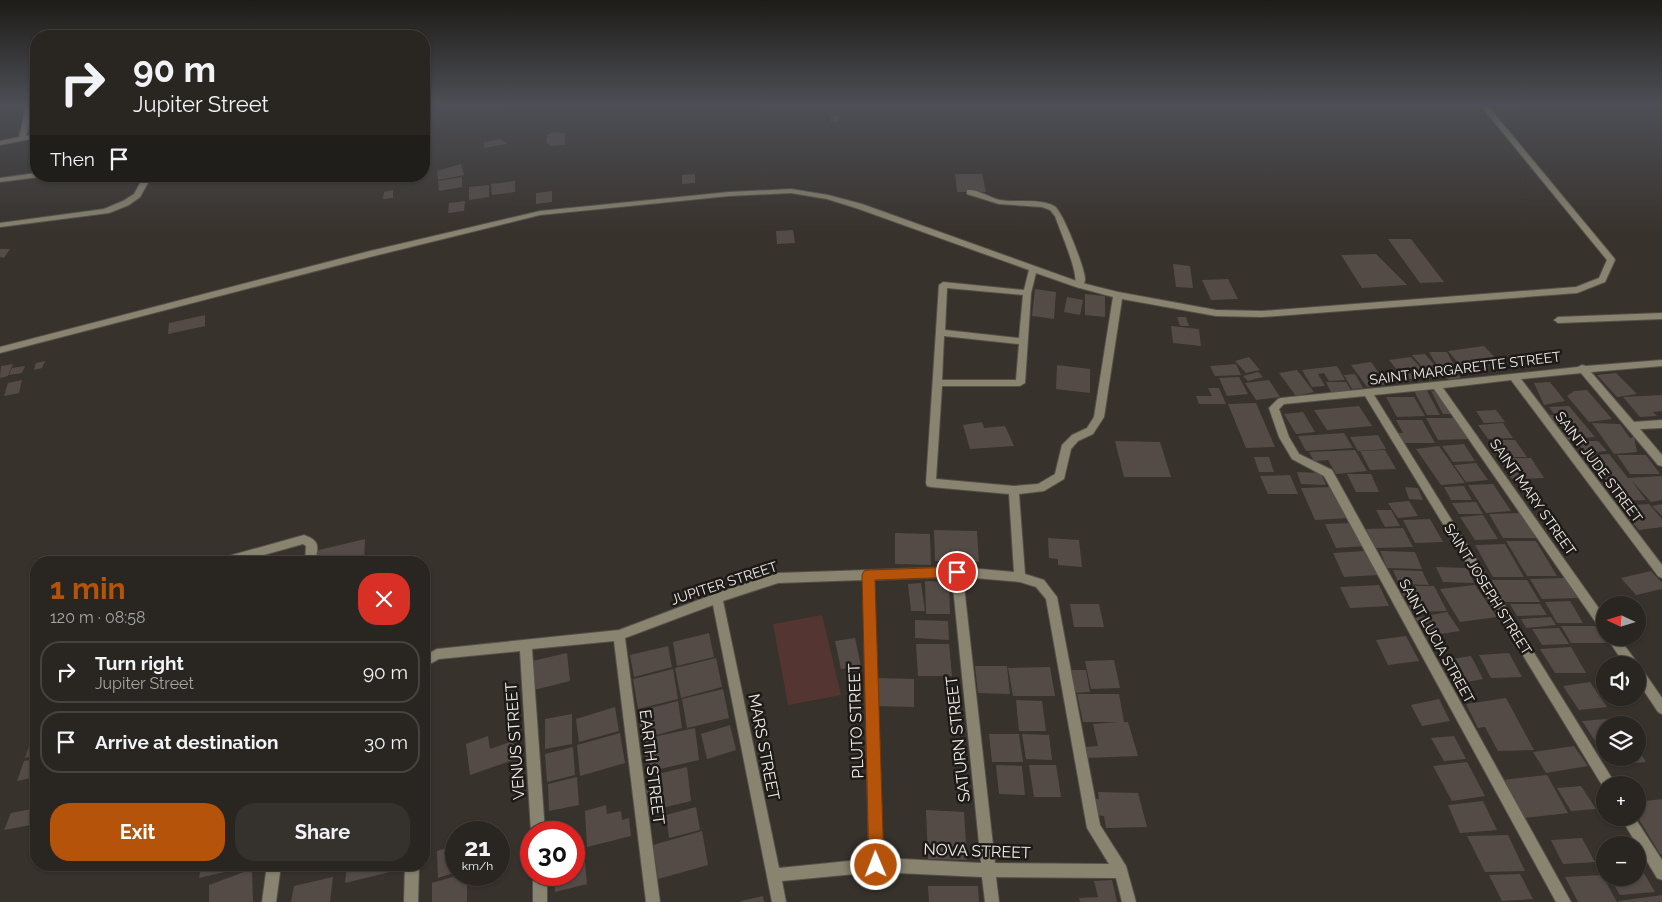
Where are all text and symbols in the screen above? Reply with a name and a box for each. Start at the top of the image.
text: 90 m [133,49,216,90]
icon: right [50,50,115,115]
text: Jupiter Street [133,91,269,117]
icon: arrive [105,145,133,173]
text: Then [50,148,95,170]
street label: SAINT MARGARETTE STREET [1368,348,1562,388]
street label: SAINT JUDE STREET [1552,408,1646,526]
street label: SAINT MARY STREET [1487,436,1579,559]
street label: SAINT JOSEPH STREET [1441,520,1535,658]
pin [936,551,978,593]
street label: JUPITER STREET [669,558,780,608]
icon: arrive [943,558,971,586]
text: 1 min [50,571,126,606]
button: close [358,573,410,625]
street label: SAINT LUCIA STREET [1396,576,1478,706]
north arrow [1596,596,1646,646]
map controls [1596,596,1646,886]
text: 120 m · 08:58 [50,608,145,627]
text: Turn right [95,652,184,674]
button: sound [1596,656,1646,706]
icon: right [52,658,80,686]
text: 90 m [363,661,408,683]
street label: PLUTO STREET [844,663,868,779]
text: Jupiter Street [95,674,194,693]
street label: SATURN STREET [942,675,974,803]
street label: VENUS STREET [501,681,529,801]
street label: MARS STREET [744,692,784,802]
street label: EARTH STREET [636,708,669,826]
button: layers [1596,716,1646,766]
icon: arrive [52,728,80,756]
text: Arrive at destination [95,731,279,753]
text: 30 m [364,731,408,753]
button: + [1596,776,1646,826]
button: Exit [50,803,225,861]
button: Share [235,803,410,861]
speed limit sign: 30 [520,821,585,886]
text: 21 [464,832,491,862]
button: − [1596,836,1646,886]
position arrow [849,838,901,890]
street label: NOVA STREET [923,840,1031,862]
text: km/h [462,859,493,873]

